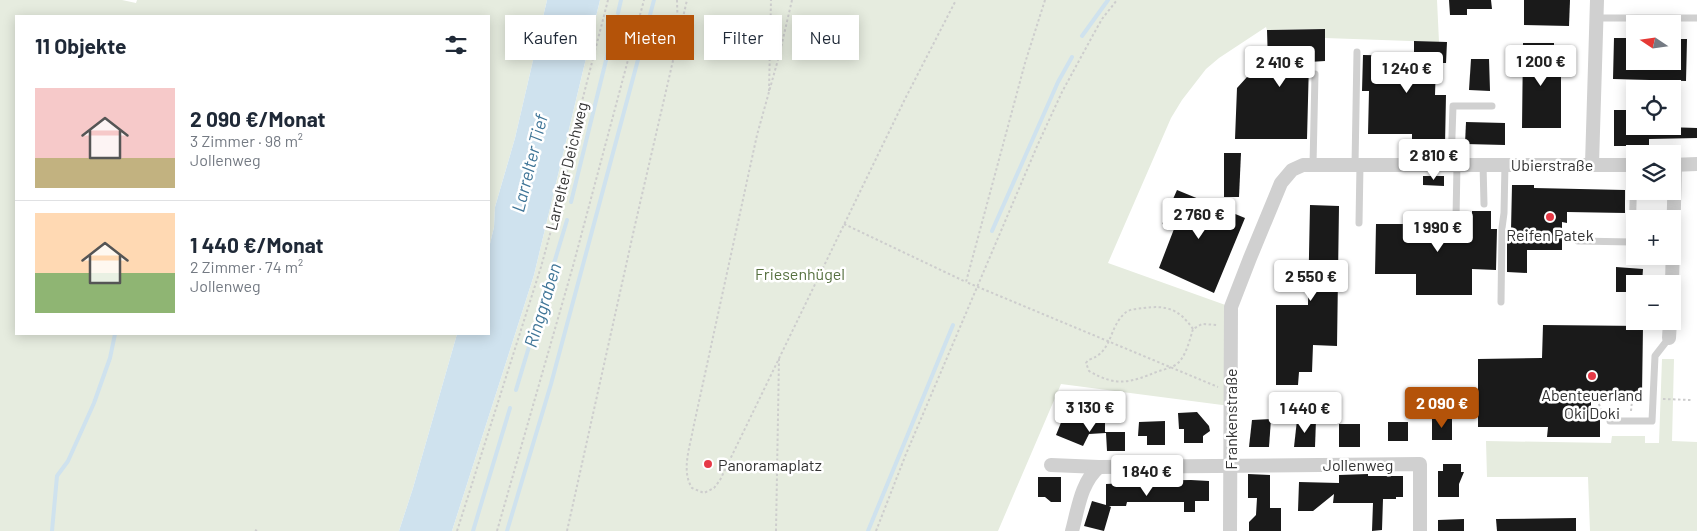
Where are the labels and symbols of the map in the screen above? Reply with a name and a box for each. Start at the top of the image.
north arrow [1626,15,1681,70]
pin: 1 200 € [1495,44,1587,87]
pin: 2 410 € [1234,46,1326,88]
pin: 1 240 € [1361,52,1453,94]
street label: Larrelter Deichweg [541,100,591,232]
water label: Larrelter Tief [506,111,552,214]
pin: 2 810 € [1388,138,1480,181]
street label: Ubierstraße [1511,155,1593,174]
pin: 2 760 € [1153,198,1245,240]
pin: 1 990 € [1392,210,1484,253]
marker: Reifen Patek [1544,211,1556,223]
place label: Reifen Patek [1506,225,1594,244]
water label: Ringgraben [519,260,565,350]
pin: 2 550 € [1265,260,1357,302]
park label: Friesenhügel [755,264,845,283]
street label: Frankenstraße [1221,368,1240,470]
marker: Abenteuerland Oki Doki [1586,370,1598,382]
place label: Abenteuerland Oki Doki [1541,385,1643,422]
pin: 2 090 € [1396,386,1488,429]
pin: 3 130 € [1044,390,1136,433]
pin: 1 440 € [1259,392,1351,434]
pin: 1 840 € [1101,454,1193,497]
place label: Panoramaplatz [718,455,822,474]
street label: Jollenweg [1323,455,1393,474]
marker: Panoramaplatz [702,458,714,470]

